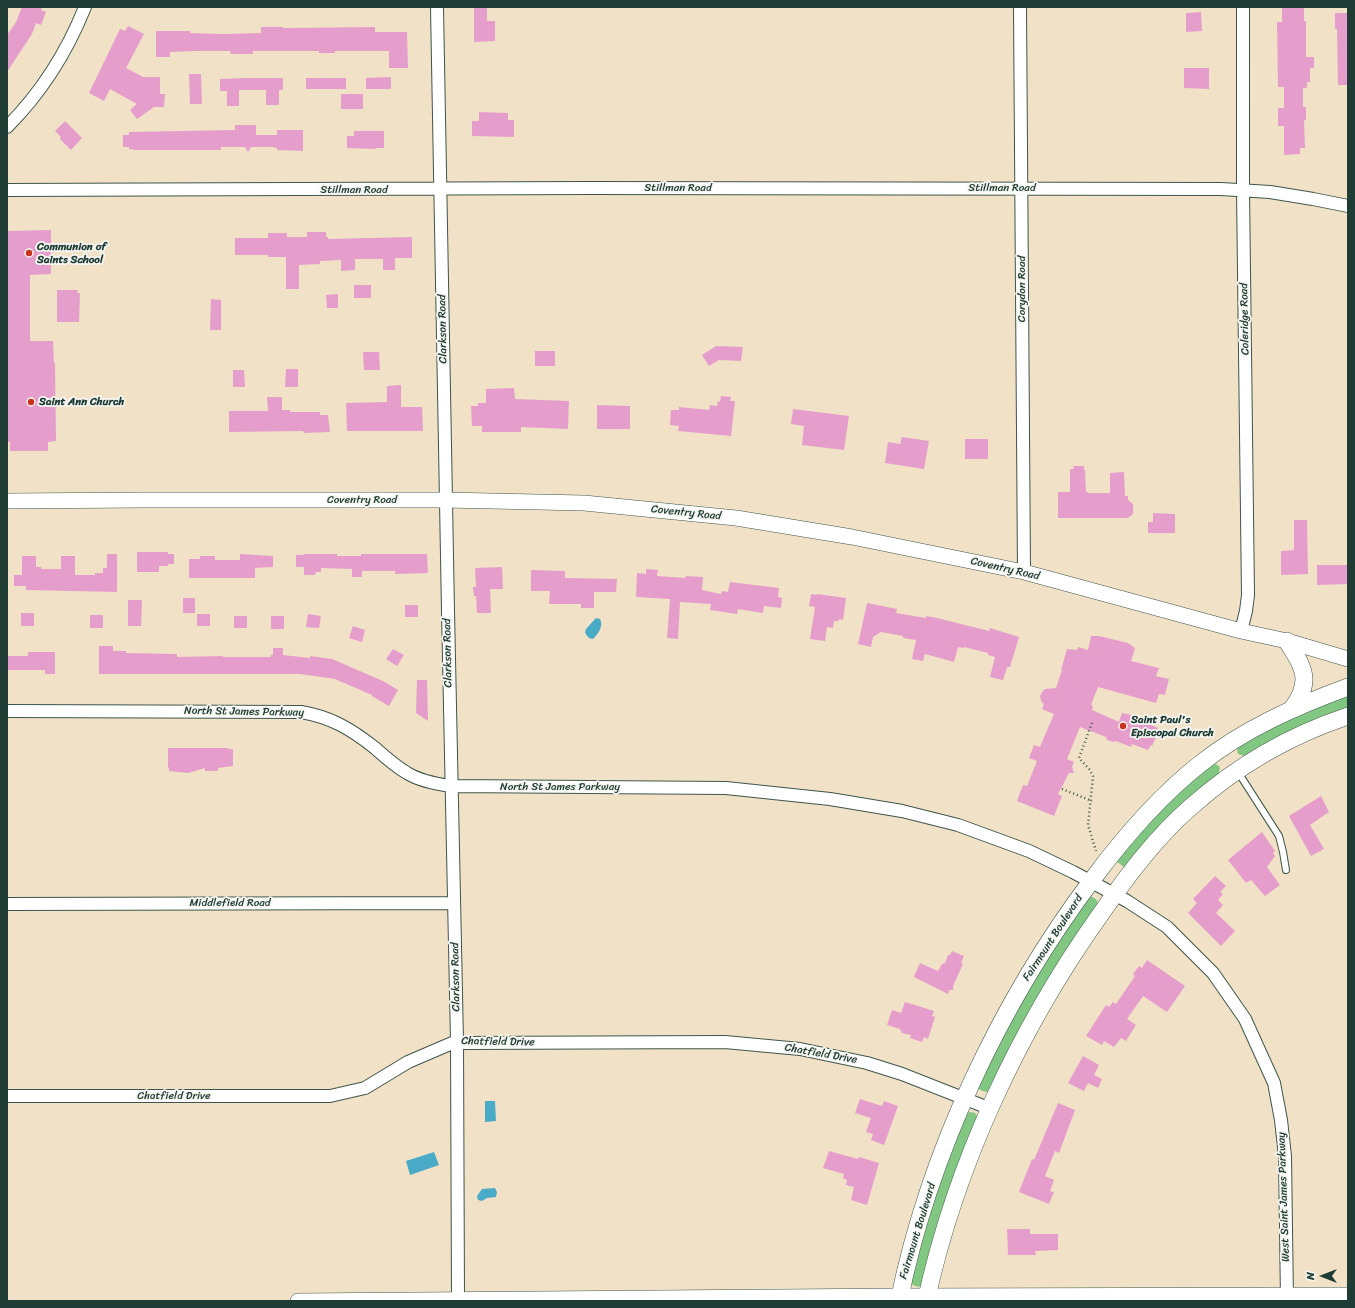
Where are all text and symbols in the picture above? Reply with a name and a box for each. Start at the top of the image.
street label: Stillman Road [644,181,712,195]
street label: Stillman Road [968,181,1036,195]
street label: Stillman Road [320,183,388,197]
place label: Communion of Saints School [37,240,106,266]
marker: Communion of Saints School [24,248,34,258]
street label: Corydon Road [1015,256,1029,322]
street label: Coleridge Road [1238,283,1252,355]
street label: Clarkson Road [436,294,450,364]
place label: Saint Ann Church [39,395,124,409]
marker: Saint Ann Church [26,397,36,407]
street label: Coventry Road [327,493,397,507]
street label: Coventry Road [650,503,722,523]
street label: Coventry Road [969,555,1041,583]
street label: Clarkson Road [441,618,455,688]
street label: North St James Parkway [184,704,304,720]
place label: Saint Paul's Episcopal Church [1131,713,1214,739]
marker: Saint Paul's Episcopal Church [1118,721,1128,731]
street label: North St James Parkway [500,780,620,794]
street label: Fairmount Boulevard [1020,892,1086,984]
street label: Middlefield Road [189,896,271,910]
street label: Clarkson Road [449,942,463,1012]
street label: Chatfield Drive [461,1035,535,1049]
street label: Chatfield Drive [784,1041,858,1067]
street label: Chatfield Drive [137,1089,211,1103]
street label: West Saint James Parkway [1275,1132,1293,1262]
street label: Fairmount Boulevard [897,1181,939,1281]
north arrow [1303,1256,1343,1296]
text: N [1301,1272,1320,1280]

